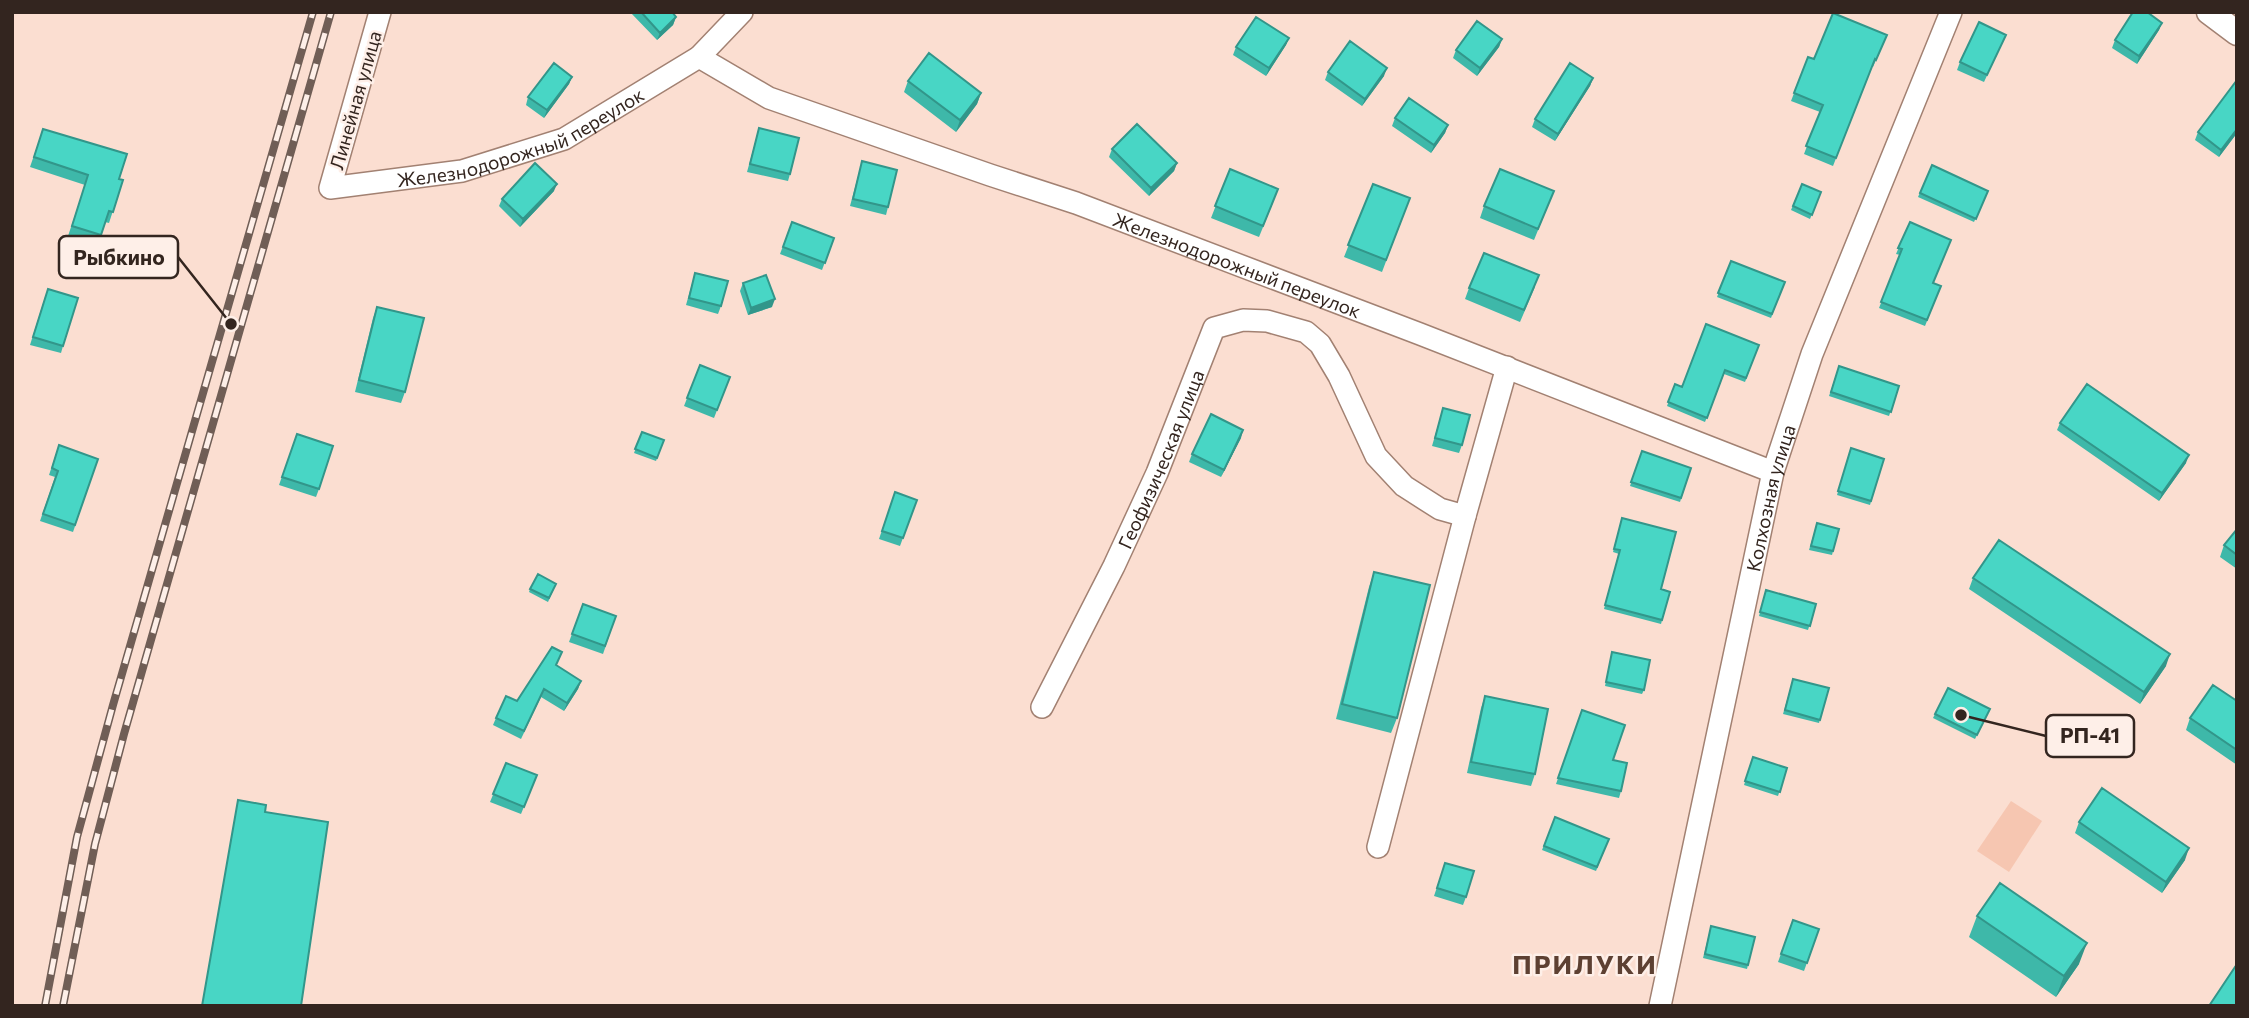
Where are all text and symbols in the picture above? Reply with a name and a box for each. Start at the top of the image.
street label: Линейная улица [324,28,386,172]
street label: Железнодорожный переулок [395,82,648,191]
street label: Железнодорожный переулок [1110,207,1364,322]
callout: Рыбкино [59,236,178,278]
text: Рыбкино [73,244,165,269]
street label: Геофизическая улица [1112,366,1208,552]
street label: Колхозная улица [1741,421,1799,573]
callout: РП-41 [2046,715,2134,757]
text: РП-41 [2060,722,2120,747]
district label: ПРИЛУКИ [1512,948,1658,979]

